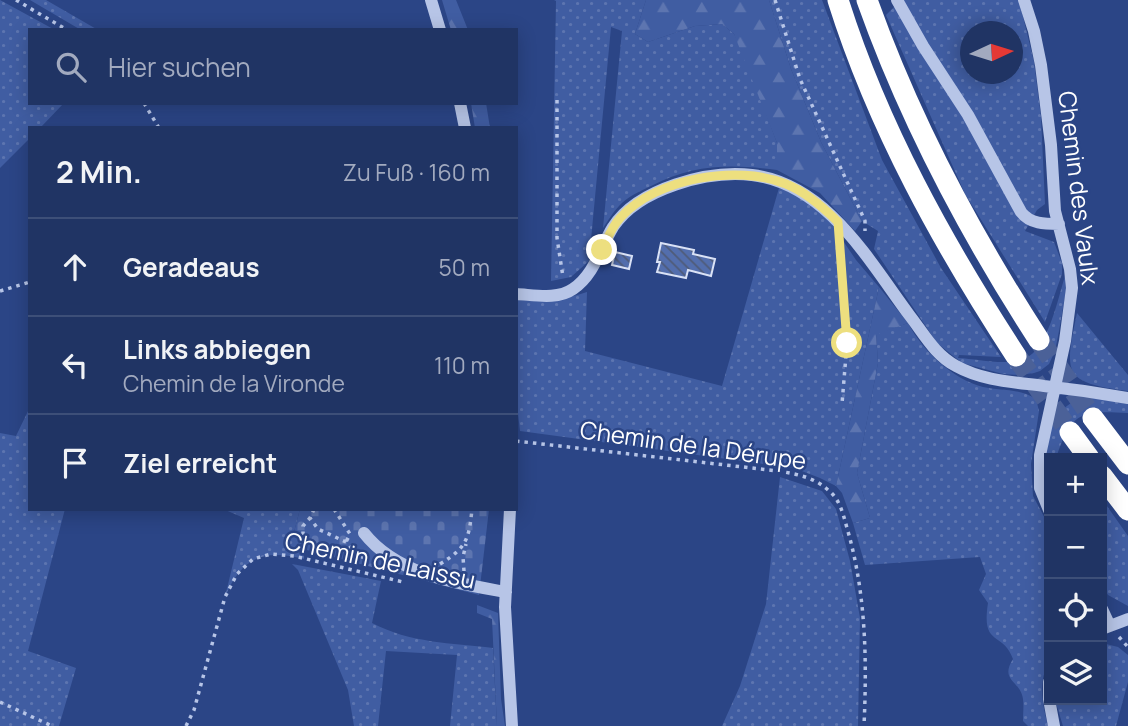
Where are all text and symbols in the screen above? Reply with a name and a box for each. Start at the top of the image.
north arrow [960,21,1023,84]
search box [28,28,518,105]
icon: search [52,48,90,86]
text: Hier suchen [108,49,251,85]
street label: Chemin des Vaulx [1051,89,1108,287]
text: 2 Min. [56,151,142,192]
text: Zu Fuß · 160 m [343,156,490,188]
route end [586,234,617,265]
icon: ahead [56,248,94,286]
text: Geradeaus [123,249,259,285]
text: 50 m [439,251,490,283]
route start [831,327,862,358]
text: Links abbiegen [123,331,311,367]
icon: left [56,346,94,384]
text: 110 m [434,349,490,381]
text: Chemin de la Vironde [123,367,345,399]
street label: Chemin de la Dérupe [578,412,808,477]
icon: arrive [56,444,94,482]
text: Ziel erreicht [123,445,277,481]
map controls [1044,453,1107,705]
button: + [1044,453,1107,516]
button: − [1044,516,1107,579]
street label: Chemin de Laissu [282,523,479,596]
button: locate [1044,579,1107,642]
button: layers [1044,642,1107,705]

